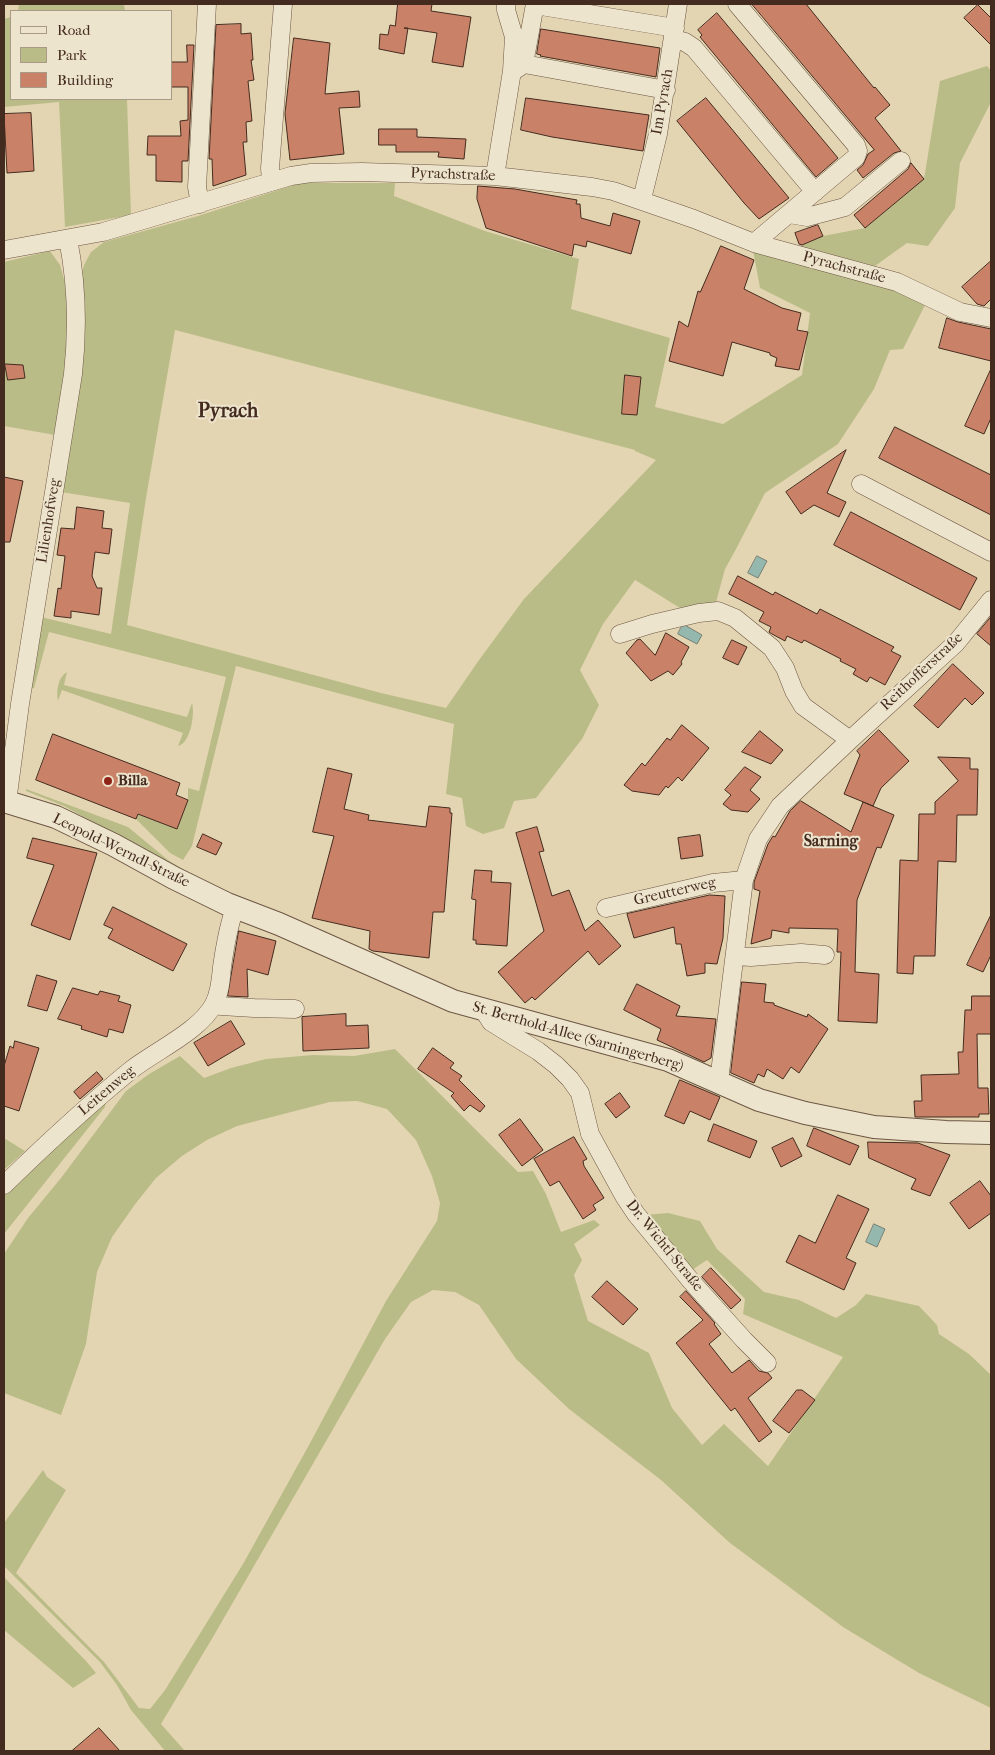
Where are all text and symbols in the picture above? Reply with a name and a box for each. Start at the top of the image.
legend [10,10,172,100]
text: Road [57,21,90,39]
text: Park [57,46,87,64]
street label: Im Pyrach [648,68,678,136]
text: Building [57,71,113,89]
street label: Pyrachstraße [410,165,496,185]
street label: Pyrachstraße [801,248,887,288]
district label: Pyrach [198,400,258,424]
street label: Lilienhofweg [33,477,65,565]
street label: Reithofferstraße [877,629,967,715]
place label: Billa [118,772,147,790]
marker: Billa [102,775,114,787]
street label: Leopold-Werndl-Straße [50,810,192,892]
district label: Sarning [804,832,858,852]
street label: Greutterweg [632,874,718,910]
street label: St. Berthold-Allee (Sarningerberg) [470,998,686,1076]
street label: Leitenweg [75,1062,139,1120]
street label: Dr. Wichtl-Straße [622,1197,706,1295]

